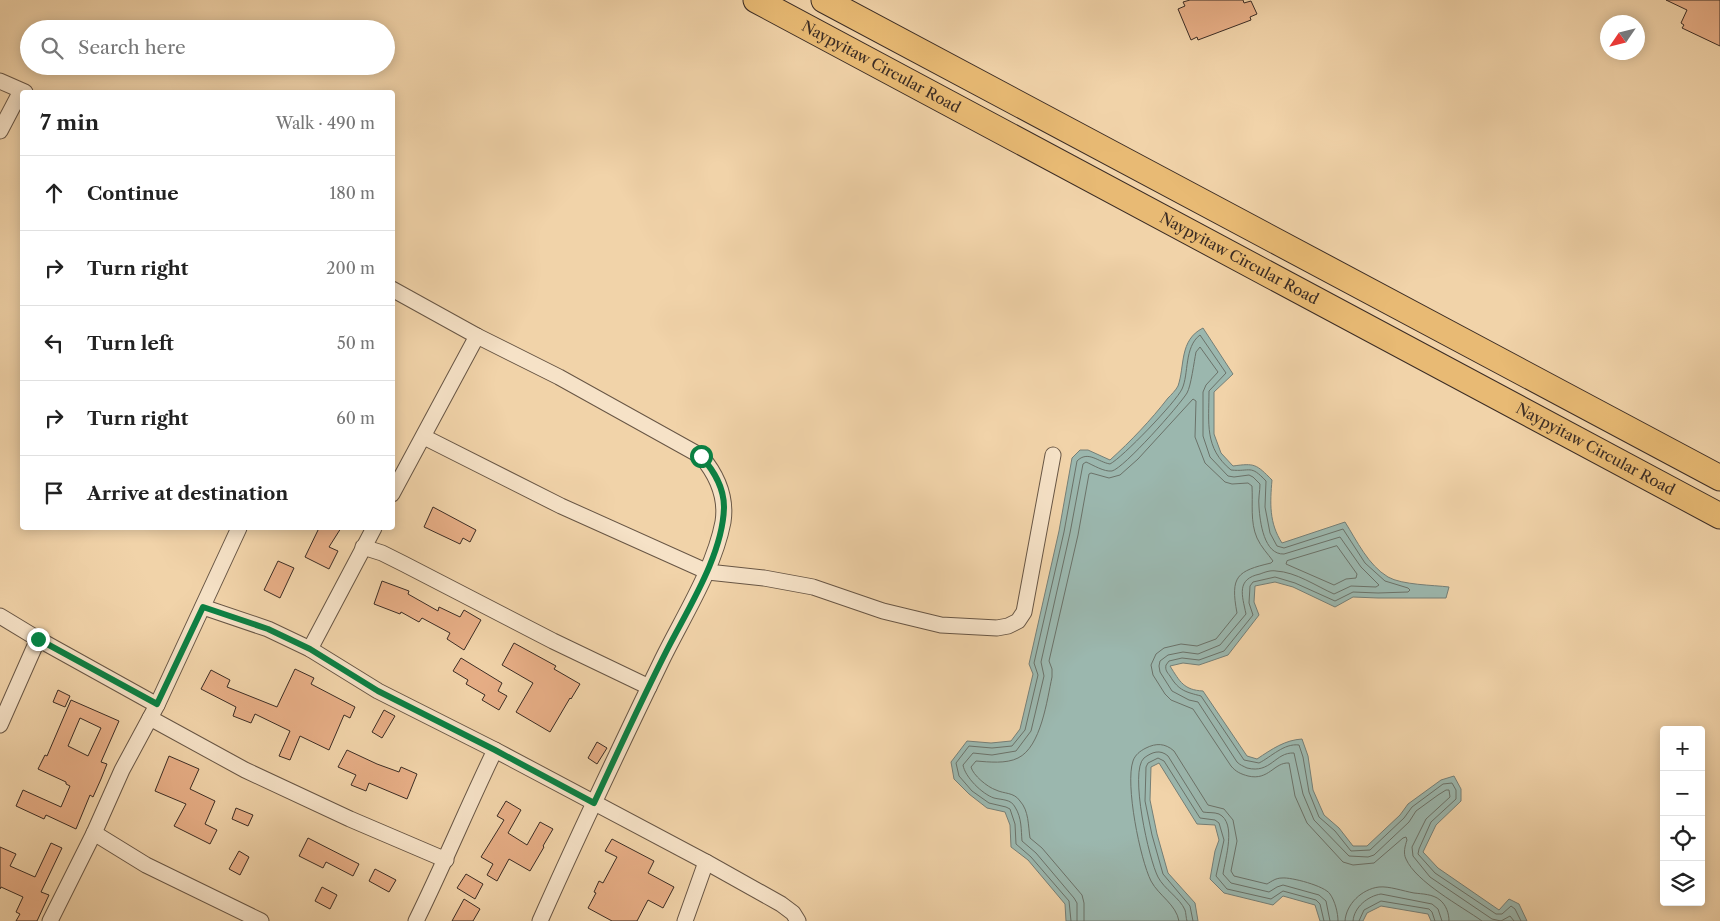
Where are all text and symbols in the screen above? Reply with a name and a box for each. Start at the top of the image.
north arrow [1600,15,1645,60]
street label: Naypyitaw Circular Road [799,16,964,117]
search box [20,20,395,75]
icon: search [38,34,66,62]
text: Search here [78,36,186,59]
text: 7 min [40,110,99,135]
text: Walk · 490 m [276,113,375,133]
icon: ahead [40,179,68,207]
text: Continue [87,182,179,205]
text: 180 m [329,183,375,203]
street label: Naypyitaw Circular Road [1157,208,1322,308]
icon: right [40,254,68,282]
text: Turn right [87,257,188,280]
text: 200 m [326,258,375,278]
icon: left [40,329,68,357]
text: Turn left [87,332,174,355]
text: 50 m [337,333,375,353]
street label: Naypyitaw Circular Road [1513,399,1678,499]
icon: right [40,404,68,432]
text: Turn right [87,407,188,430]
text: 60 m [336,408,375,428]
route start [690,445,713,468]
icon: arrive [40,479,68,507]
text: Arrive at destination [87,482,288,505]
route end [27,628,50,651]
map controls [1660,726,1705,906]
button: + [1660,726,1705,771]
button: − [1660,771,1705,816]
button: locate [1660,816,1705,861]
button: layers [1660,861,1705,906]

